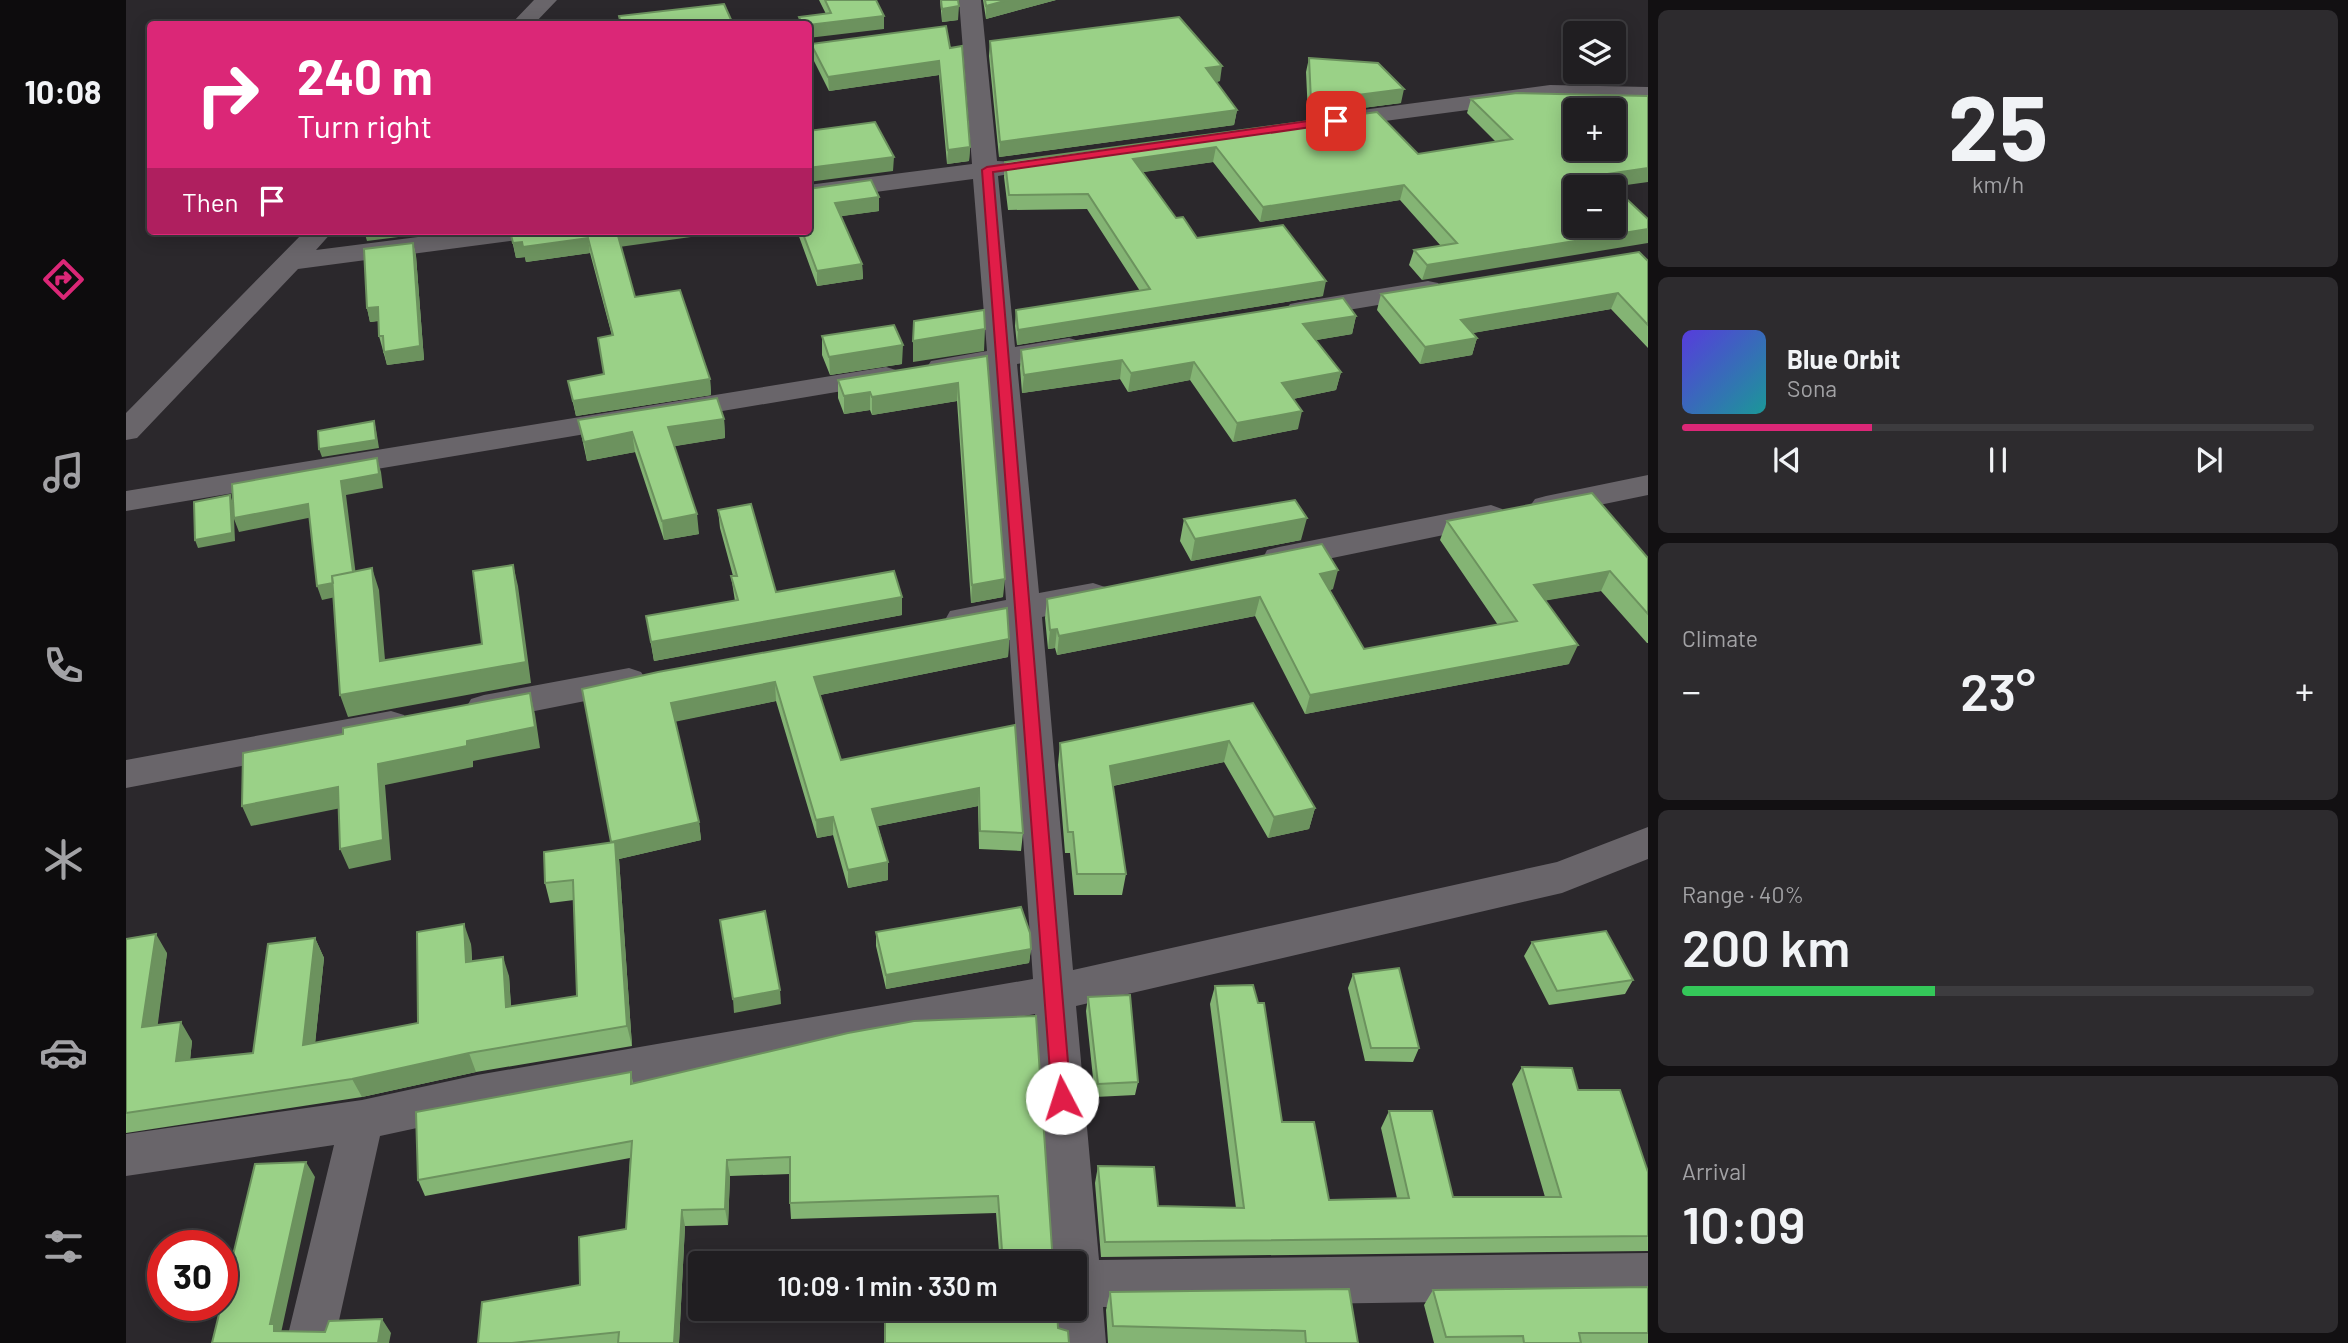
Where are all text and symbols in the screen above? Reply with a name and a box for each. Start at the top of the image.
map controls [1563,21,1626,238]
button: layers [1563,21,1626,84]
text: 240 m [297,46,433,105]
icon: right [182,49,273,140]
text: 25 [1948,70,2048,179]
text: 10:08 [25,72,101,110]
pin [1306,91,1366,151]
button: + [1563,98,1626,161]
icon: arrive [1317,102,1355,140]
text: Turn right [297,106,432,144]
text: km/h [1972,170,2024,198]
button: − [1563,175,1626,238]
icon: arrive [253,182,291,220]
text: Then [182,186,239,217]
icon: directions [39,255,88,304]
text: Blue Orbit [1787,343,1900,374]
text: Sona [1787,374,1837,402]
icon: previous [1768,441,1806,479]
icon: pause [1979,441,2017,479]
icon: next [2190,441,2228,479]
icon: music [39,448,88,497]
text: Climate [1682,624,1758,652]
icon: phone [39,641,88,690]
text: 23° [1960,659,2036,721]
text: − [1682,667,1701,713]
text: + [2295,667,2314,713]
icon: climate [39,835,88,884]
text: Range · 40% [1682,880,1804,908]
text: 200 km [1682,915,1850,977]
icon: car [39,1028,88,1077]
position arrow [1025,1061,1099,1135]
text: Arrival [1682,1157,1746,1185]
text: 10:09 [1682,1192,1805,1254]
icon: filters [39,1222,88,1271]
speed limit sign: 30 [147,1230,238,1321]
text: 10:09 · 1 min · 330 m [777,1270,998,1301]

